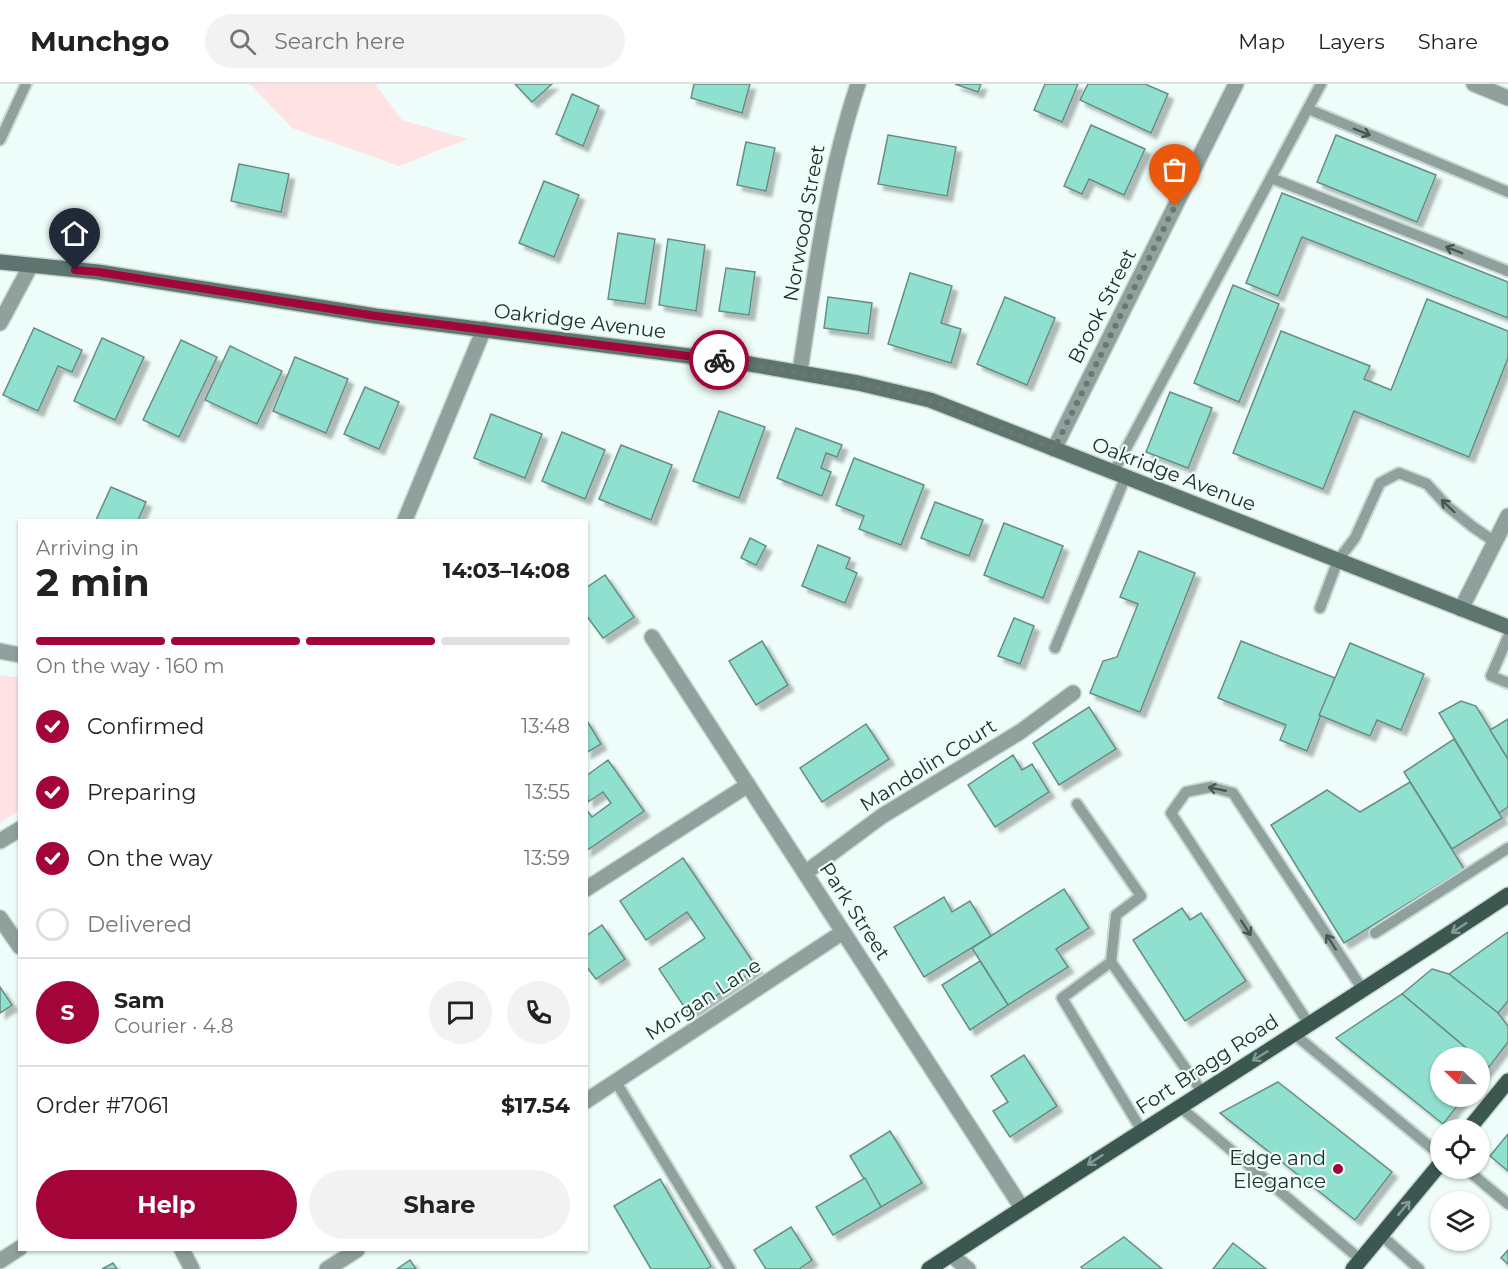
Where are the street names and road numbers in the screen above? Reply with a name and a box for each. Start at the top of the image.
street label: Norwood Street [778,143,830,303]
street label: Brook Street [1063,245,1141,367]
street label: Oakridge Avenue [492,299,668,343]
street label: Oakridge Avenue [1089,432,1259,516]
street label: Mandolin Court [855,713,1001,817]
street label: Park Street [815,858,895,964]
street label: Morgan Lane [641,953,765,1045]
street label: Fort Bragg Road [1131,1009,1283,1119]

